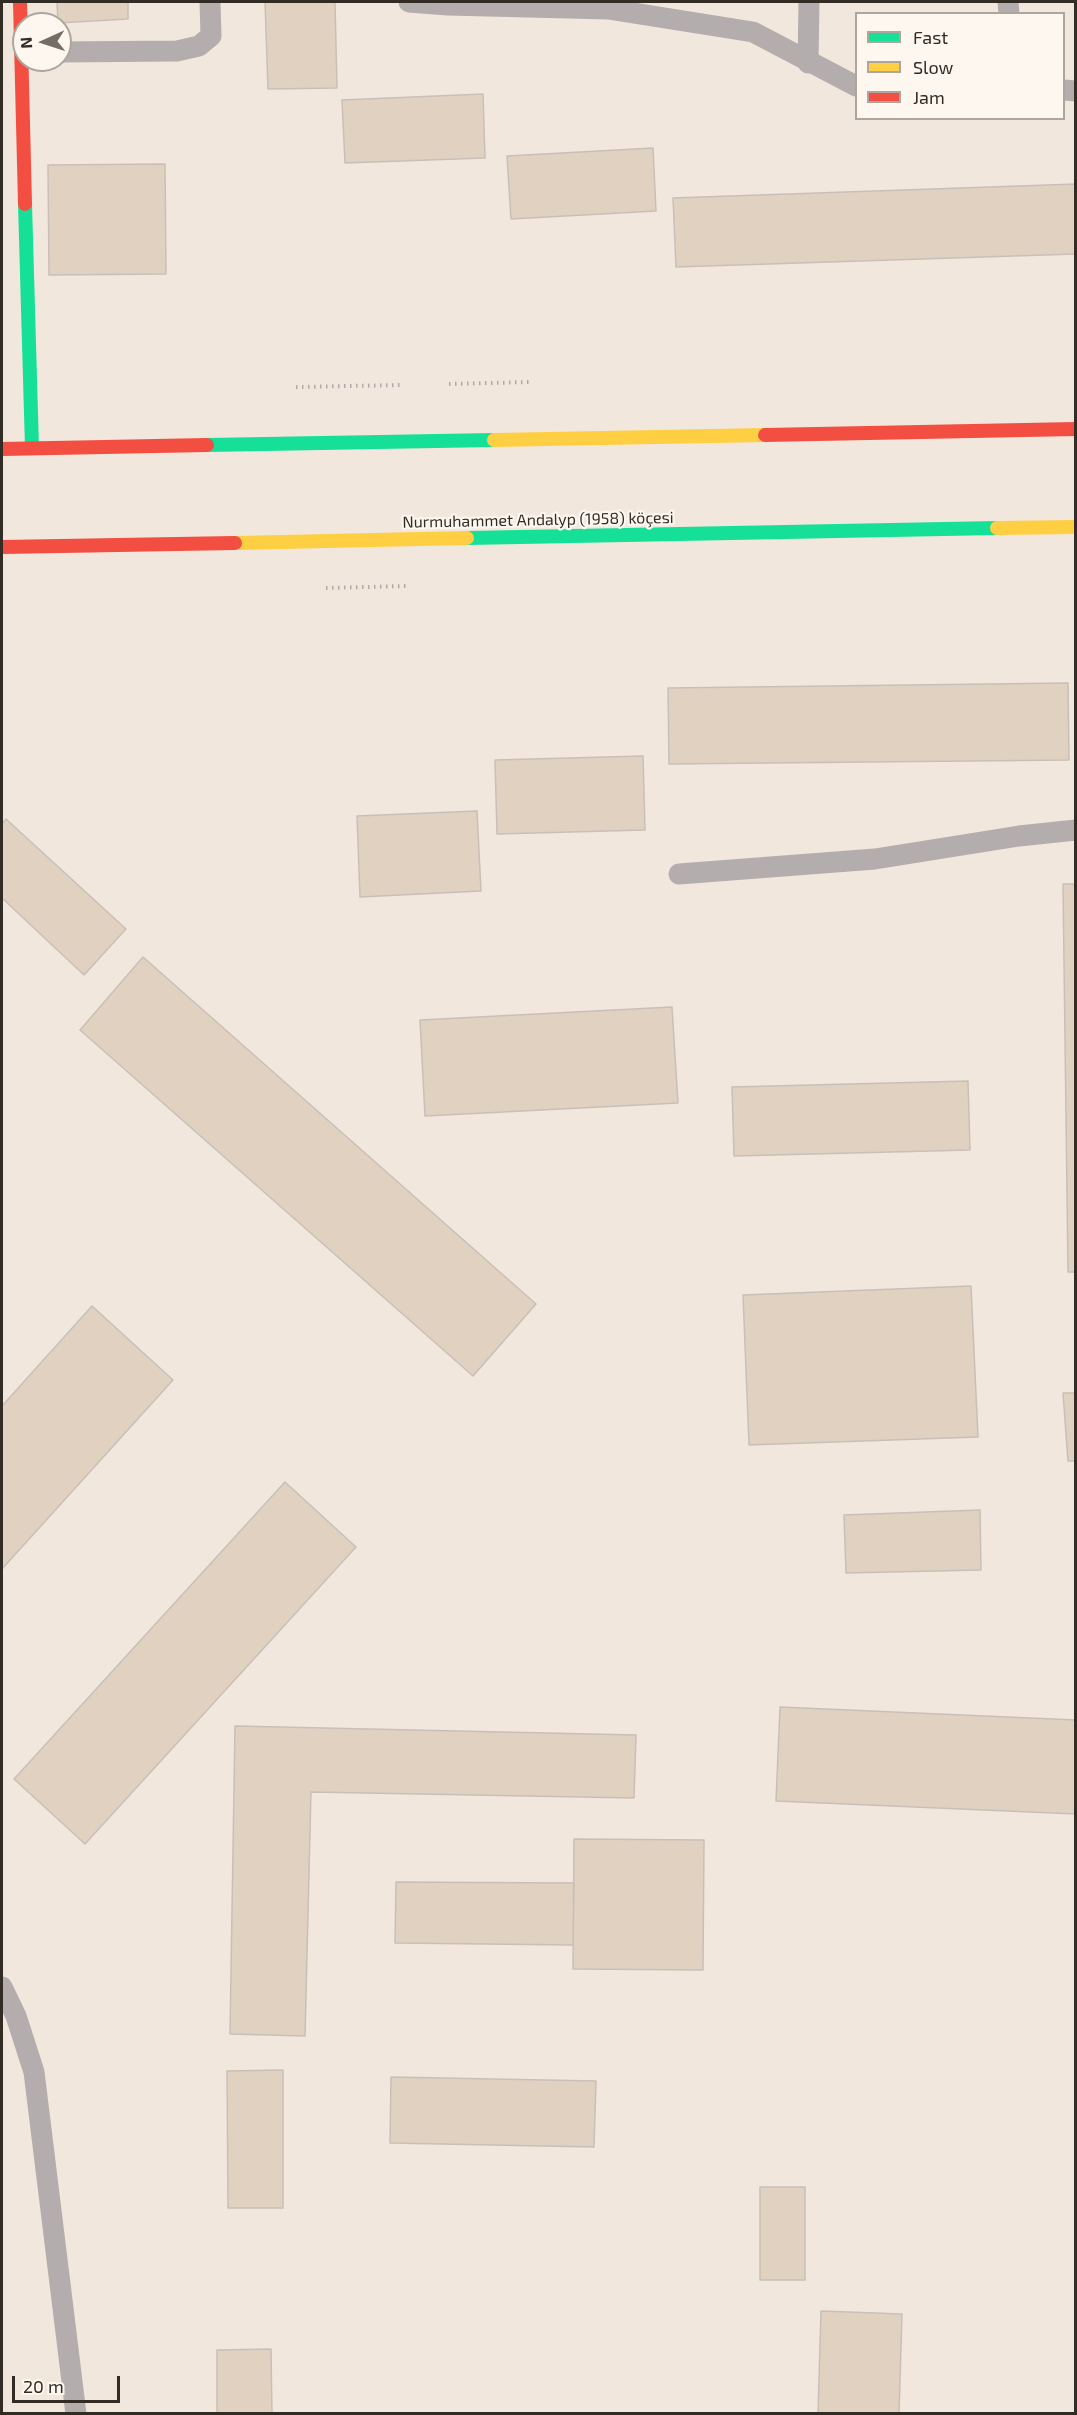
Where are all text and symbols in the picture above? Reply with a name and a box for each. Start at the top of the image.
north arrow [12,12,72,72]
legend [855,12,1065,120]
text: Fast [913,26,948,48]
text: N [16,37,35,49]
text: Slow [913,56,953,78]
text: Jam [913,86,945,108]
street label: Nurmuhammet Andalyp (1958) köçesi [402,508,674,532]
scale bar [15,2364,123,2402]
text: 20 m [23,2375,64,2397]

